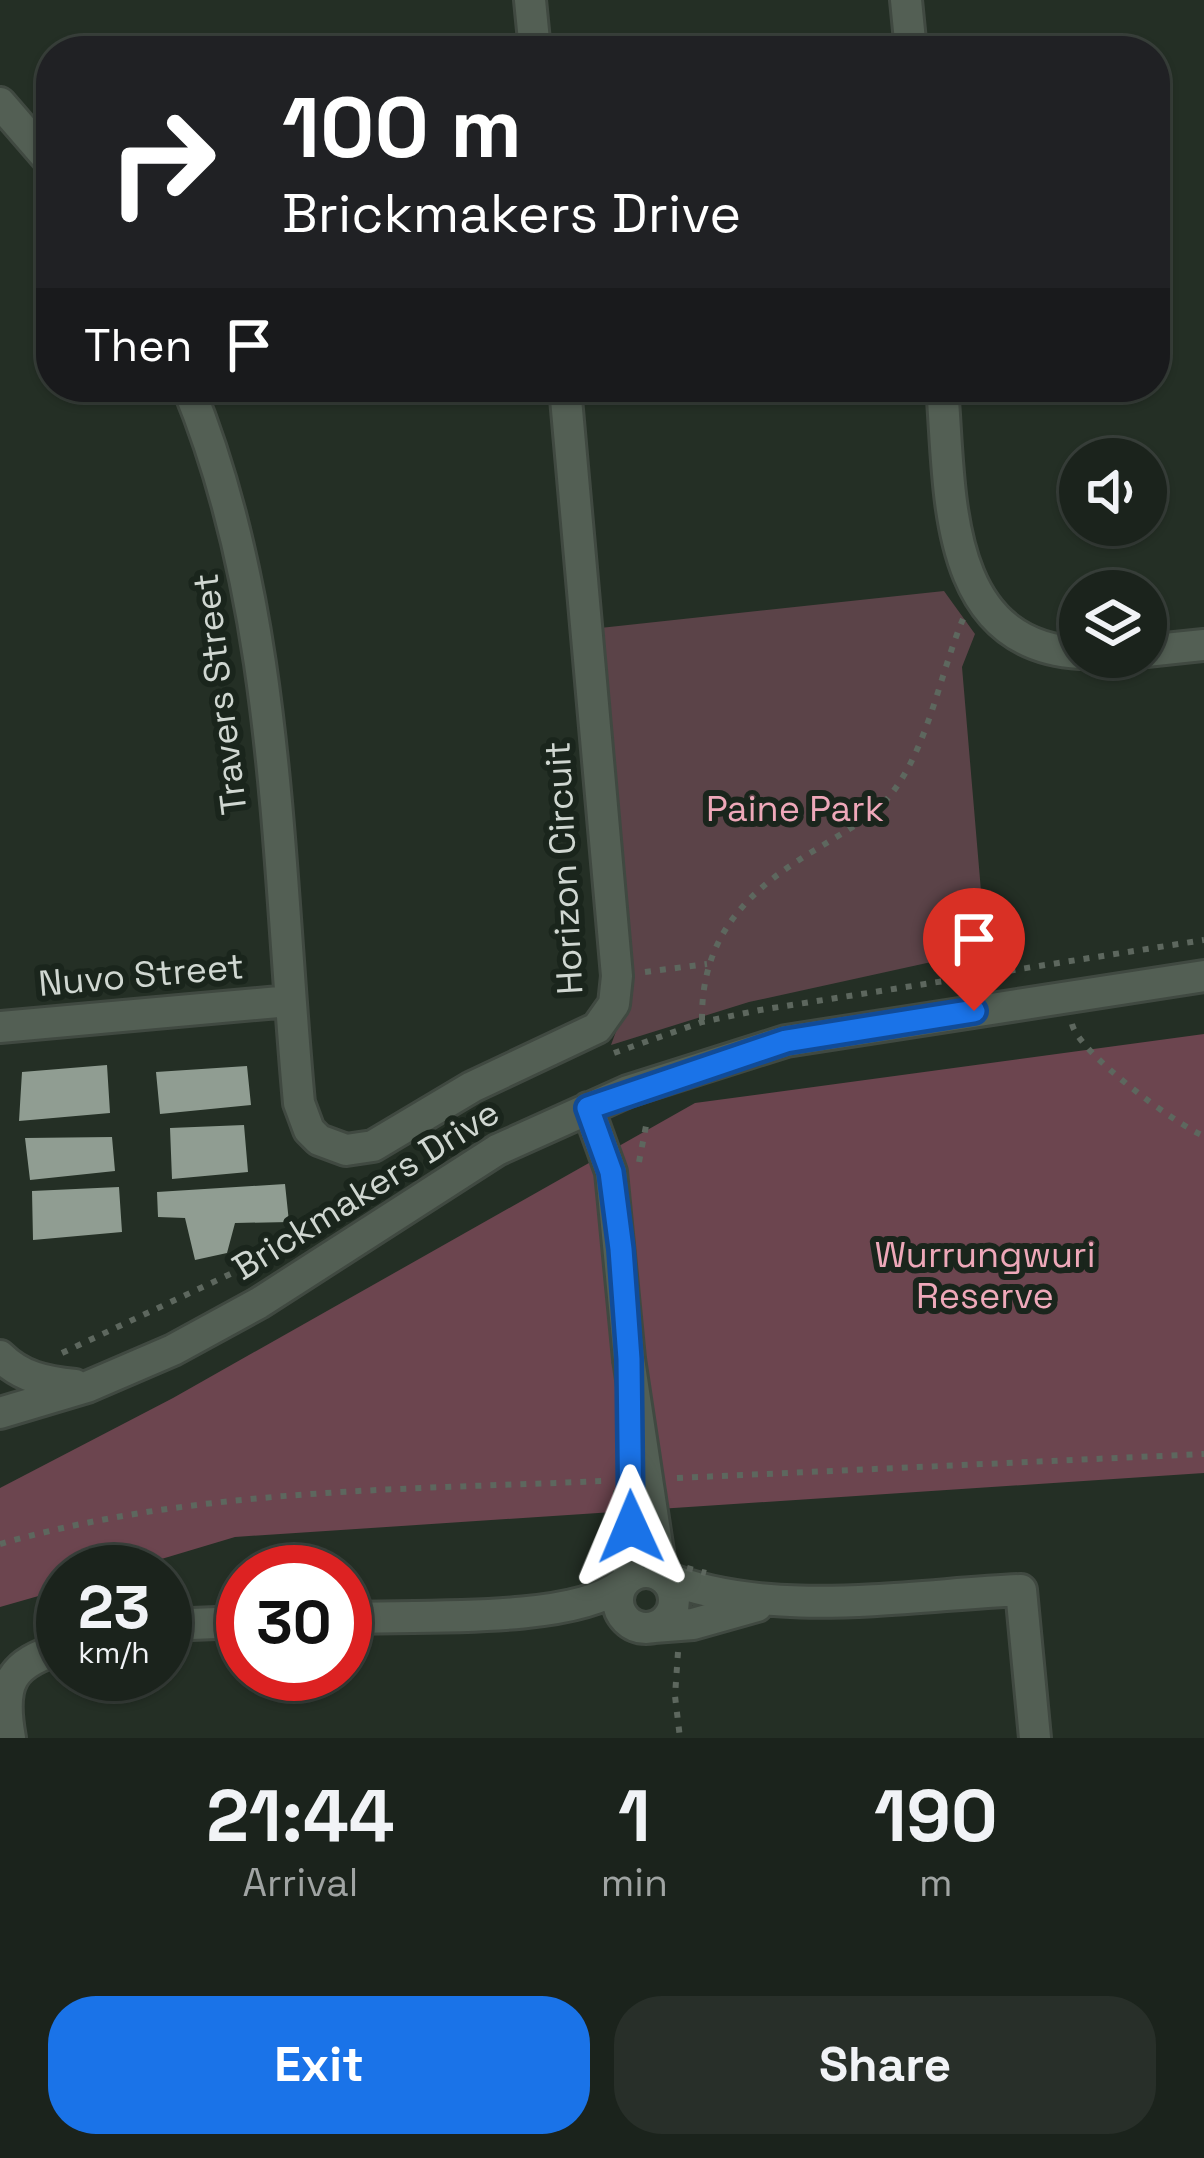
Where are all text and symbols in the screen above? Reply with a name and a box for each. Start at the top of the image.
text: 100 m [282,74,522,182]
icon: right [84,84,240,240]
text: Brickmakers Drive [282,179,741,248]
icon: arrive [216,312,282,378]
text: Then [84,317,192,374]
map controls [1059,438,1167,678]
button: sound [1059,438,1167,546]
button: layers [1059,570,1167,678]
street label: Travers Street [182,571,258,817]
street label: Horizon Circuit [534,740,594,996]
park label: Paine Park [706,786,884,832]
pin [923,888,1025,1011]
icon: arrive [941,906,1007,972]
street label: Nuvo Street [36,943,246,1007]
street label: Brickmakers Drive [224,1089,508,1291]
park label: Wurrungwuri Reserve [874,1232,1096,1319]
position arrow [568,1464,694,1590]
speed limit sign: 30 [216,1545,372,1701]
text: 23 [78,1569,150,1646]
text: km/h [78,1633,150,1672]
text: 21:44 [206,1770,395,1862]
text: 1 [618,1770,651,1862]
text: 190 [874,1770,998,1862]
text: Arrival [242,1858,358,1907]
text: min [601,1858,668,1907]
text: m [919,1858,953,1907]
button: Exit [48,1996,590,2134]
button: Share [614,1996,1156,2134]

